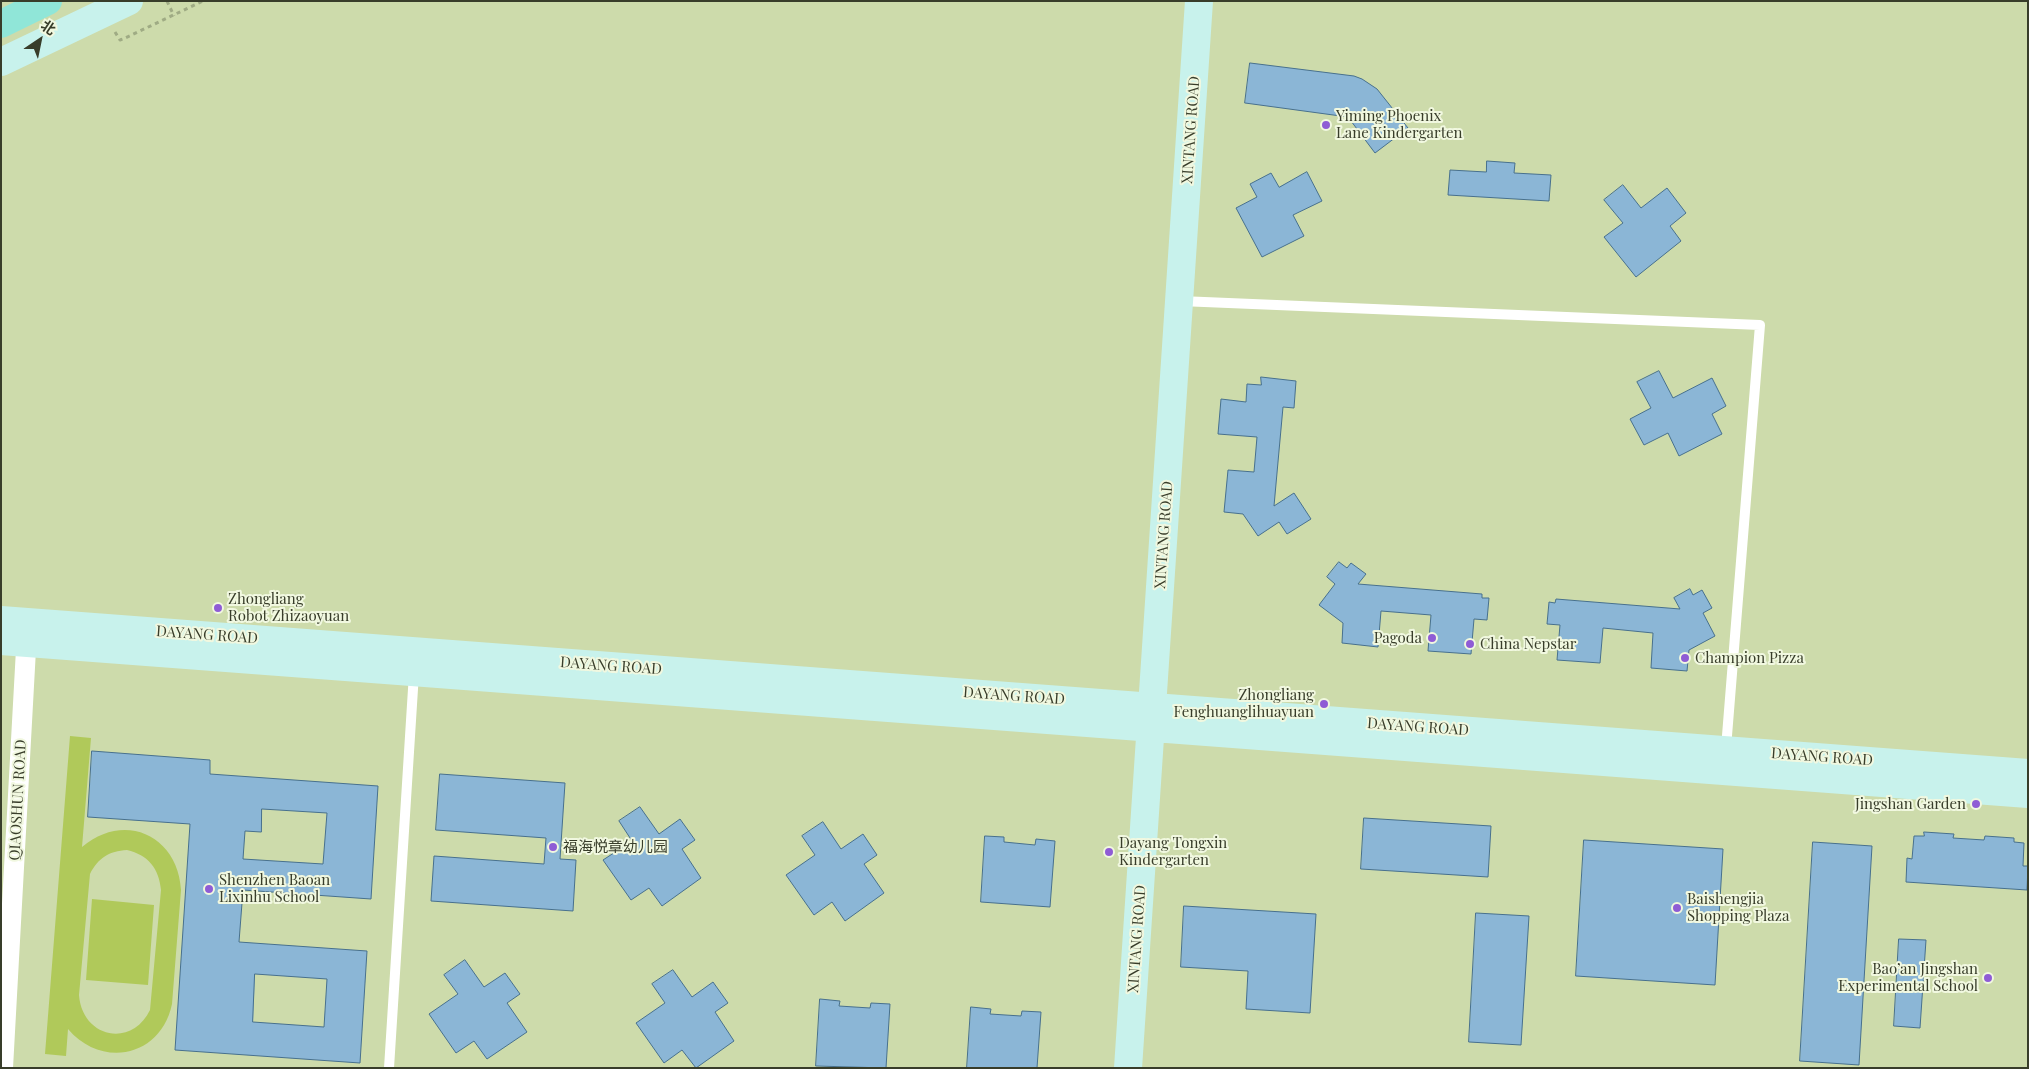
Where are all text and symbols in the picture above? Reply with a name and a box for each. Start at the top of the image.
north arrow [15,15,65,65]
text: 北 [38,15,60,39]
street label: XINTANG ROAD [1178,75,1204,185]
place label: Yiming Phoenix Lane Kindergarten [1336,107,1462,142]
marker: Yiming Phoenix Lane Kindergarten [1320,119,1332,131]
street label: XINTANG ROAD [1151,480,1177,590]
place label: Zhongliang Robot Zhizaoyuan [228,590,349,625]
marker: Zhongliang Robot Zhizaoyuan [212,602,224,614]
street label: DAYANG ROAD [156,622,258,648]
place label: Pagoda [1374,629,1422,647]
marker: Pagoda [1426,632,1438,644]
place label: China Nepstar [1480,635,1576,653]
marker: China Nepstar [1464,638,1476,650]
place label: Champion Pizza [1695,649,1804,667]
marker: Champion Pizza [1679,652,1691,664]
street label: DAYANG ROAD [560,653,662,679]
street label: DAYANG ROAD [963,683,1065,709]
place label: Zhongliang Fenghuanglihuayuan [1173,686,1314,721]
marker: Zhongliang Fenghuanglihuayuan [1318,698,1330,710]
street label: DAYANG ROAD [1367,714,1469,740]
street label: QIAOSHUN ROAD [6,739,30,861]
street label: DAYANG ROAD [1771,744,1873,770]
place label: Jingshan Garden [1855,795,1966,813]
marker: Jingshan Garden [1970,798,1982,810]
place label: Dayang Tongxin Kindergarten [1119,834,1227,869]
place label: 福海悦章幼儿园 [563,838,668,856]
marker: 福海悦章幼儿园 [547,841,559,853]
marker: Dayang Tongxin Kindergarten [1103,846,1115,858]
place label: Shenzhen Baoan Lixinhu School [219,871,330,906]
marker: Shenzhen Baoan Lixinhu School [203,883,215,895]
street label: XINTANG ROAD [1124,884,1150,994]
place label: Baishengjia Shopping Plaza [1687,890,1789,925]
marker: Baishengjia Shopping Plaza [1671,902,1683,914]
place label: Bao’an Jingshan Experimental School [1838,960,1978,995]
marker: Bao’an Jingshan Experimental School [1982,972,1994,984]

